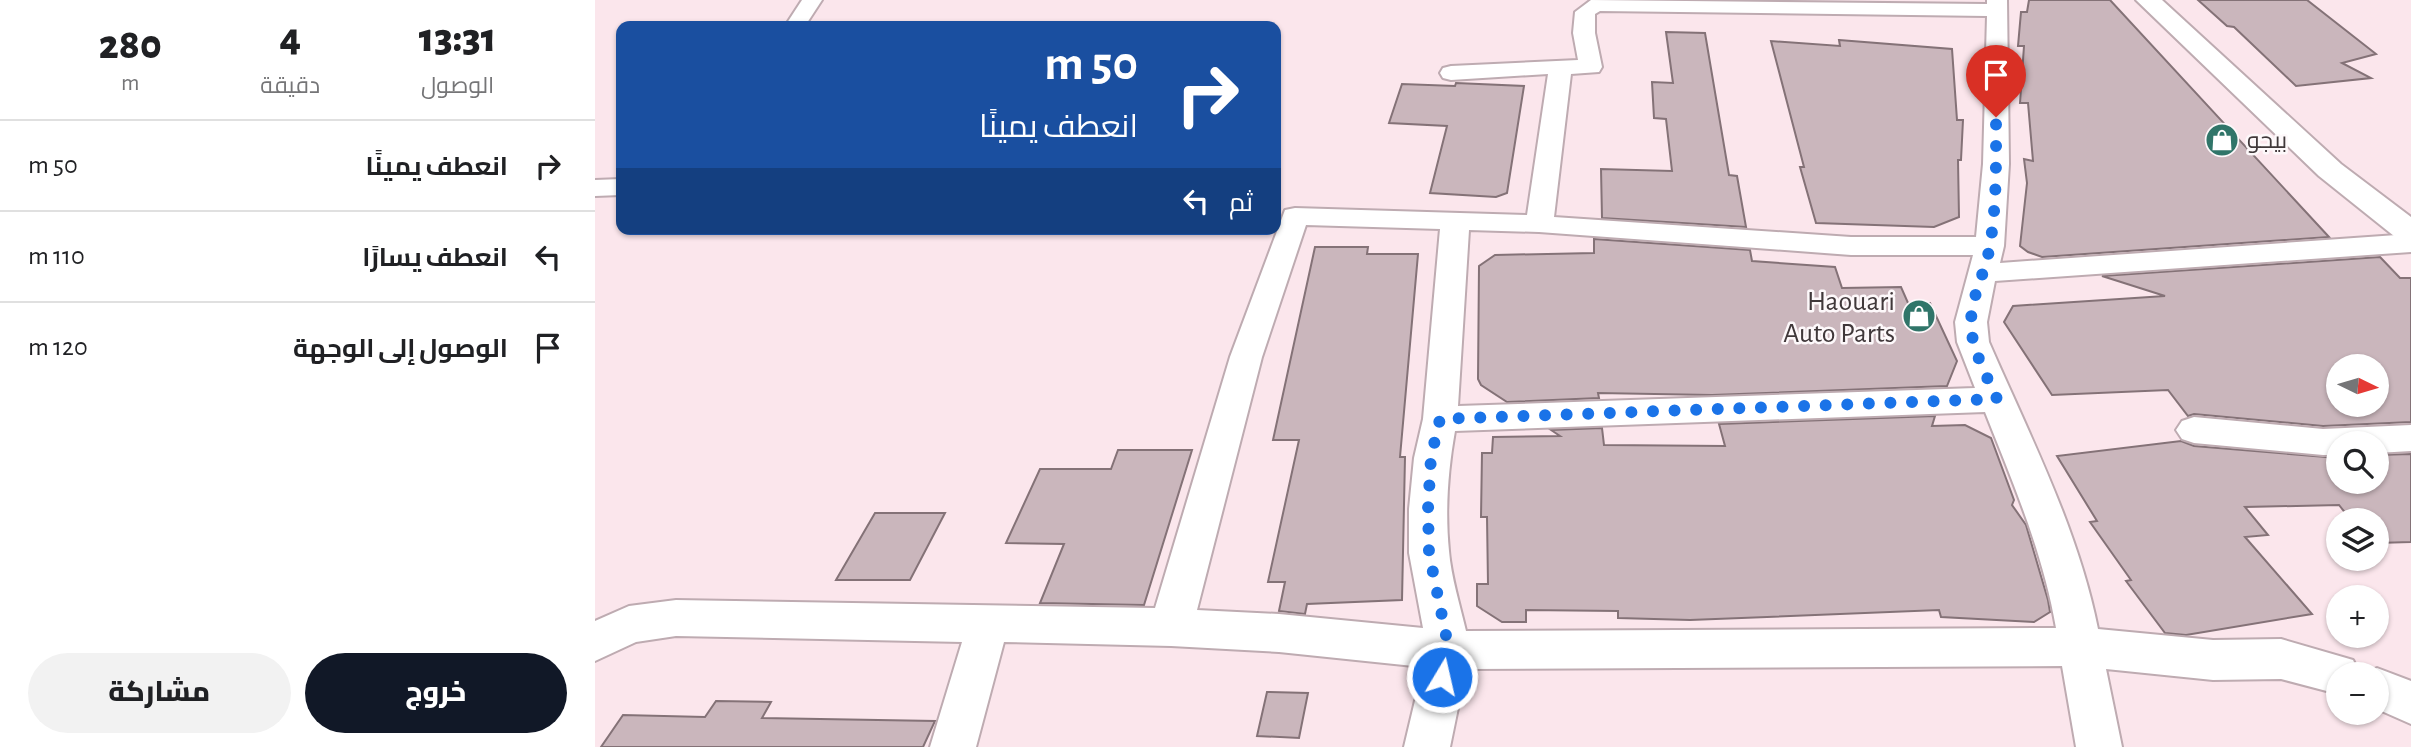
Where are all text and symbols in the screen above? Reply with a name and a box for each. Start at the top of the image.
text: 4 [279,17,301,59]
text: 13:31 [419,17,496,59]
text: 280 [99,24,162,66]
text: 50 m [1044,40,1138,89]
pin [1966,45,2026,117]
icon: right [1162,49,1253,140]
icon: arrive [1977,56,2015,94]
text: m [121,72,139,95]
text: دقيقة [260,75,320,98]
text: الوصول [421,75,494,98]
text: انعطف يمينًا [979,111,1138,143]
shop icon: بيجو [2203,121,2241,159]
place label: بيجو [2247,130,2287,153]
icon: right [529,147,567,185]
text: 50 m [28,152,78,178]
text: انعطف يمينًا [365,154,508,180]
icon: left [1177,182,1215,220]
text: ثم [1229,190,1253,216]
icon: left [529,238,567,276]
text: 110 m [28,243,85,269]
text: انعطف يسارًا [362,245,508,271]
place label: Haouari Auto Parts [1783,288,1895,348]
shop icon: Haouari Auto Parts [1900,297,1938,335]
icon: arrive [529,329,567,367]
text: 120 m [28,334,88,360]
text: الوصول إلى الوجهة [293,336,508,362]
north arrow [2326,354,2389,416]
map controls [2326,354,2389,725]
button: search [2326,431,2389,494]
button: layers [2326,508,2389,571]
button: + [2326,585,2389,648]
position arrow [1405,640,1479,714]
button: مشاركة [28,653,291,733]
button: خروج [305,653,567,733]
button: − [2326,662,2389,725]

